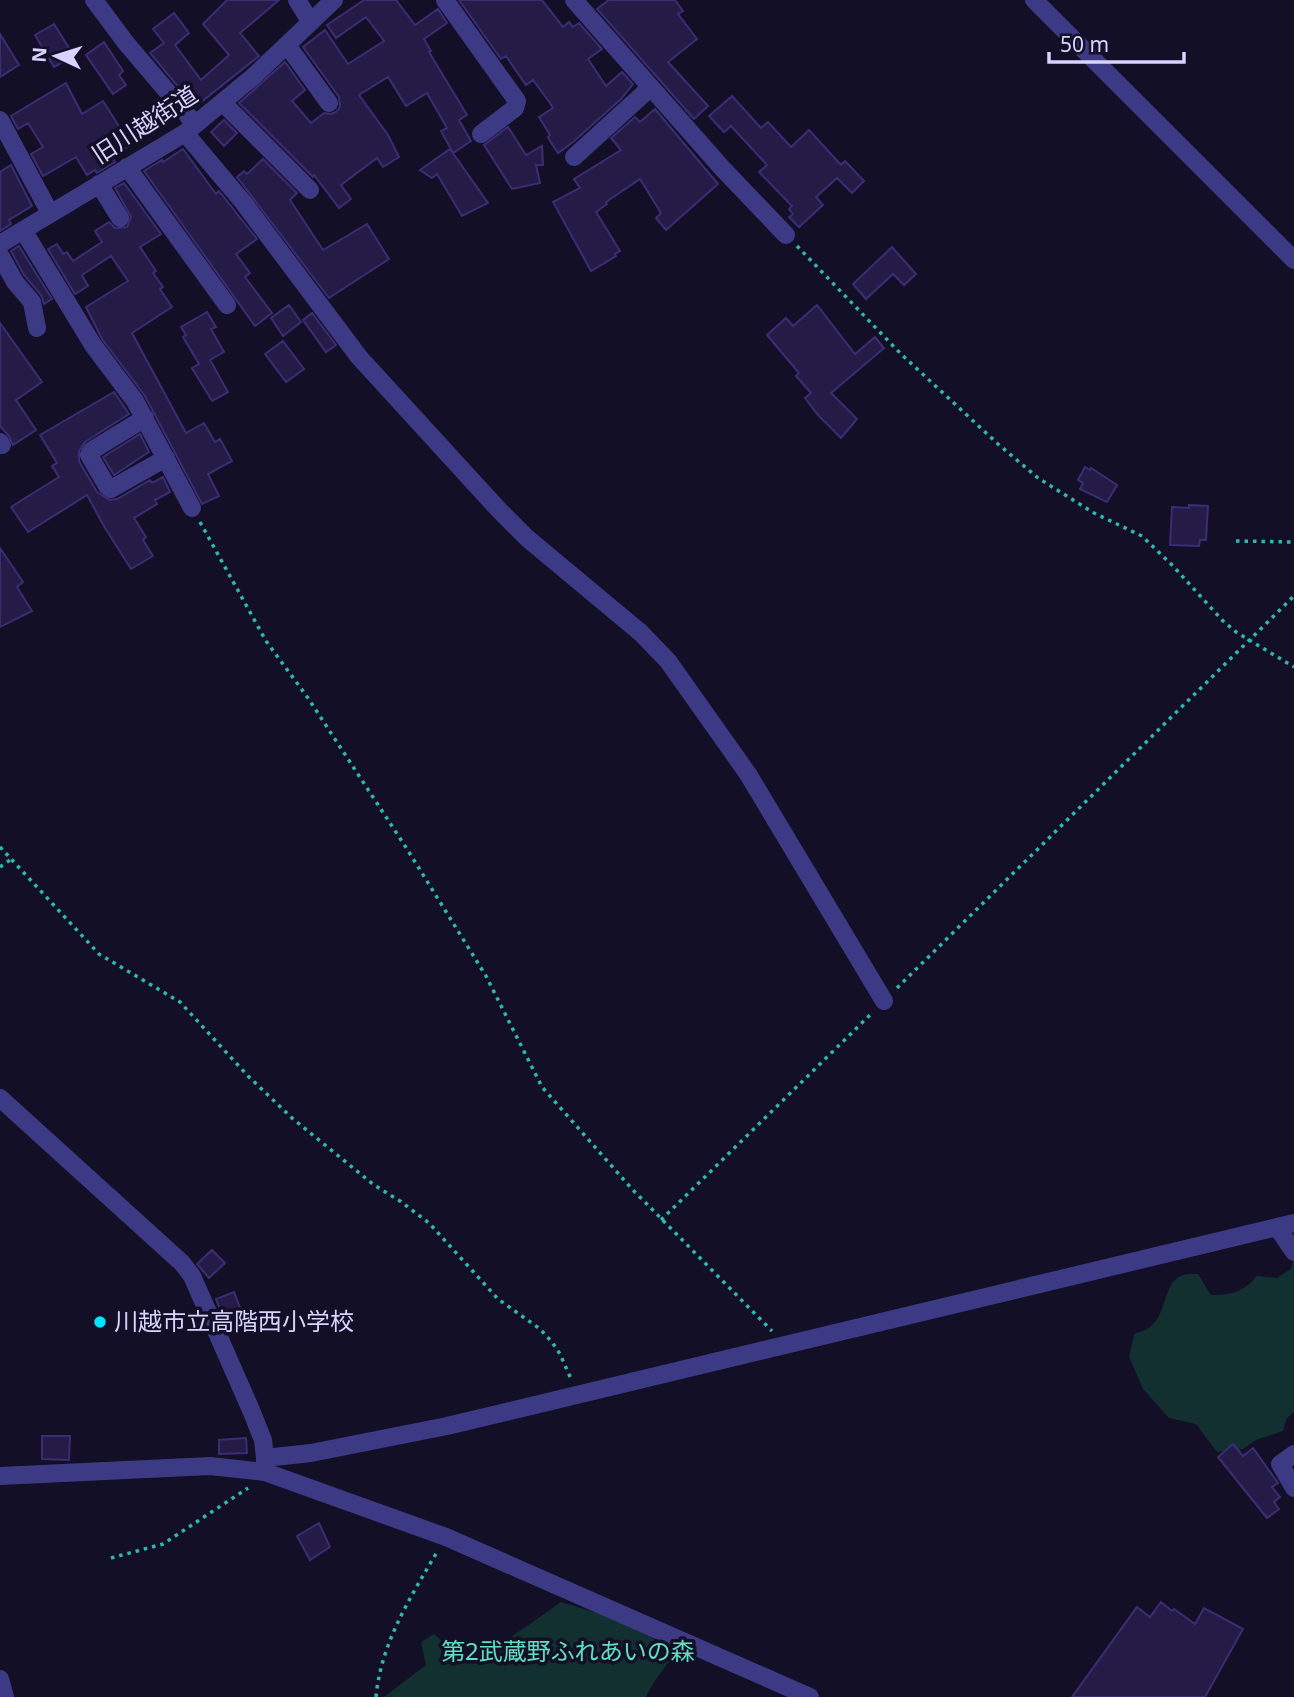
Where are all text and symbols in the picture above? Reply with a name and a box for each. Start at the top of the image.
north arrow [21,21,91,91]
scale bar [1049,21,1184,65]
text: 50 m [1060,30,1109,58]
text: N [26,46,53,63]
street label: 旧川越街道 [85,77,203,170]
place label: 川越市立高階西小学校 [114,1304,354,1337]
marker: 川越市立高階西小学校 [92,1314,108,1330]
park label: 第2武蔵野ふれあいの森 [441,1634,695,1667]

